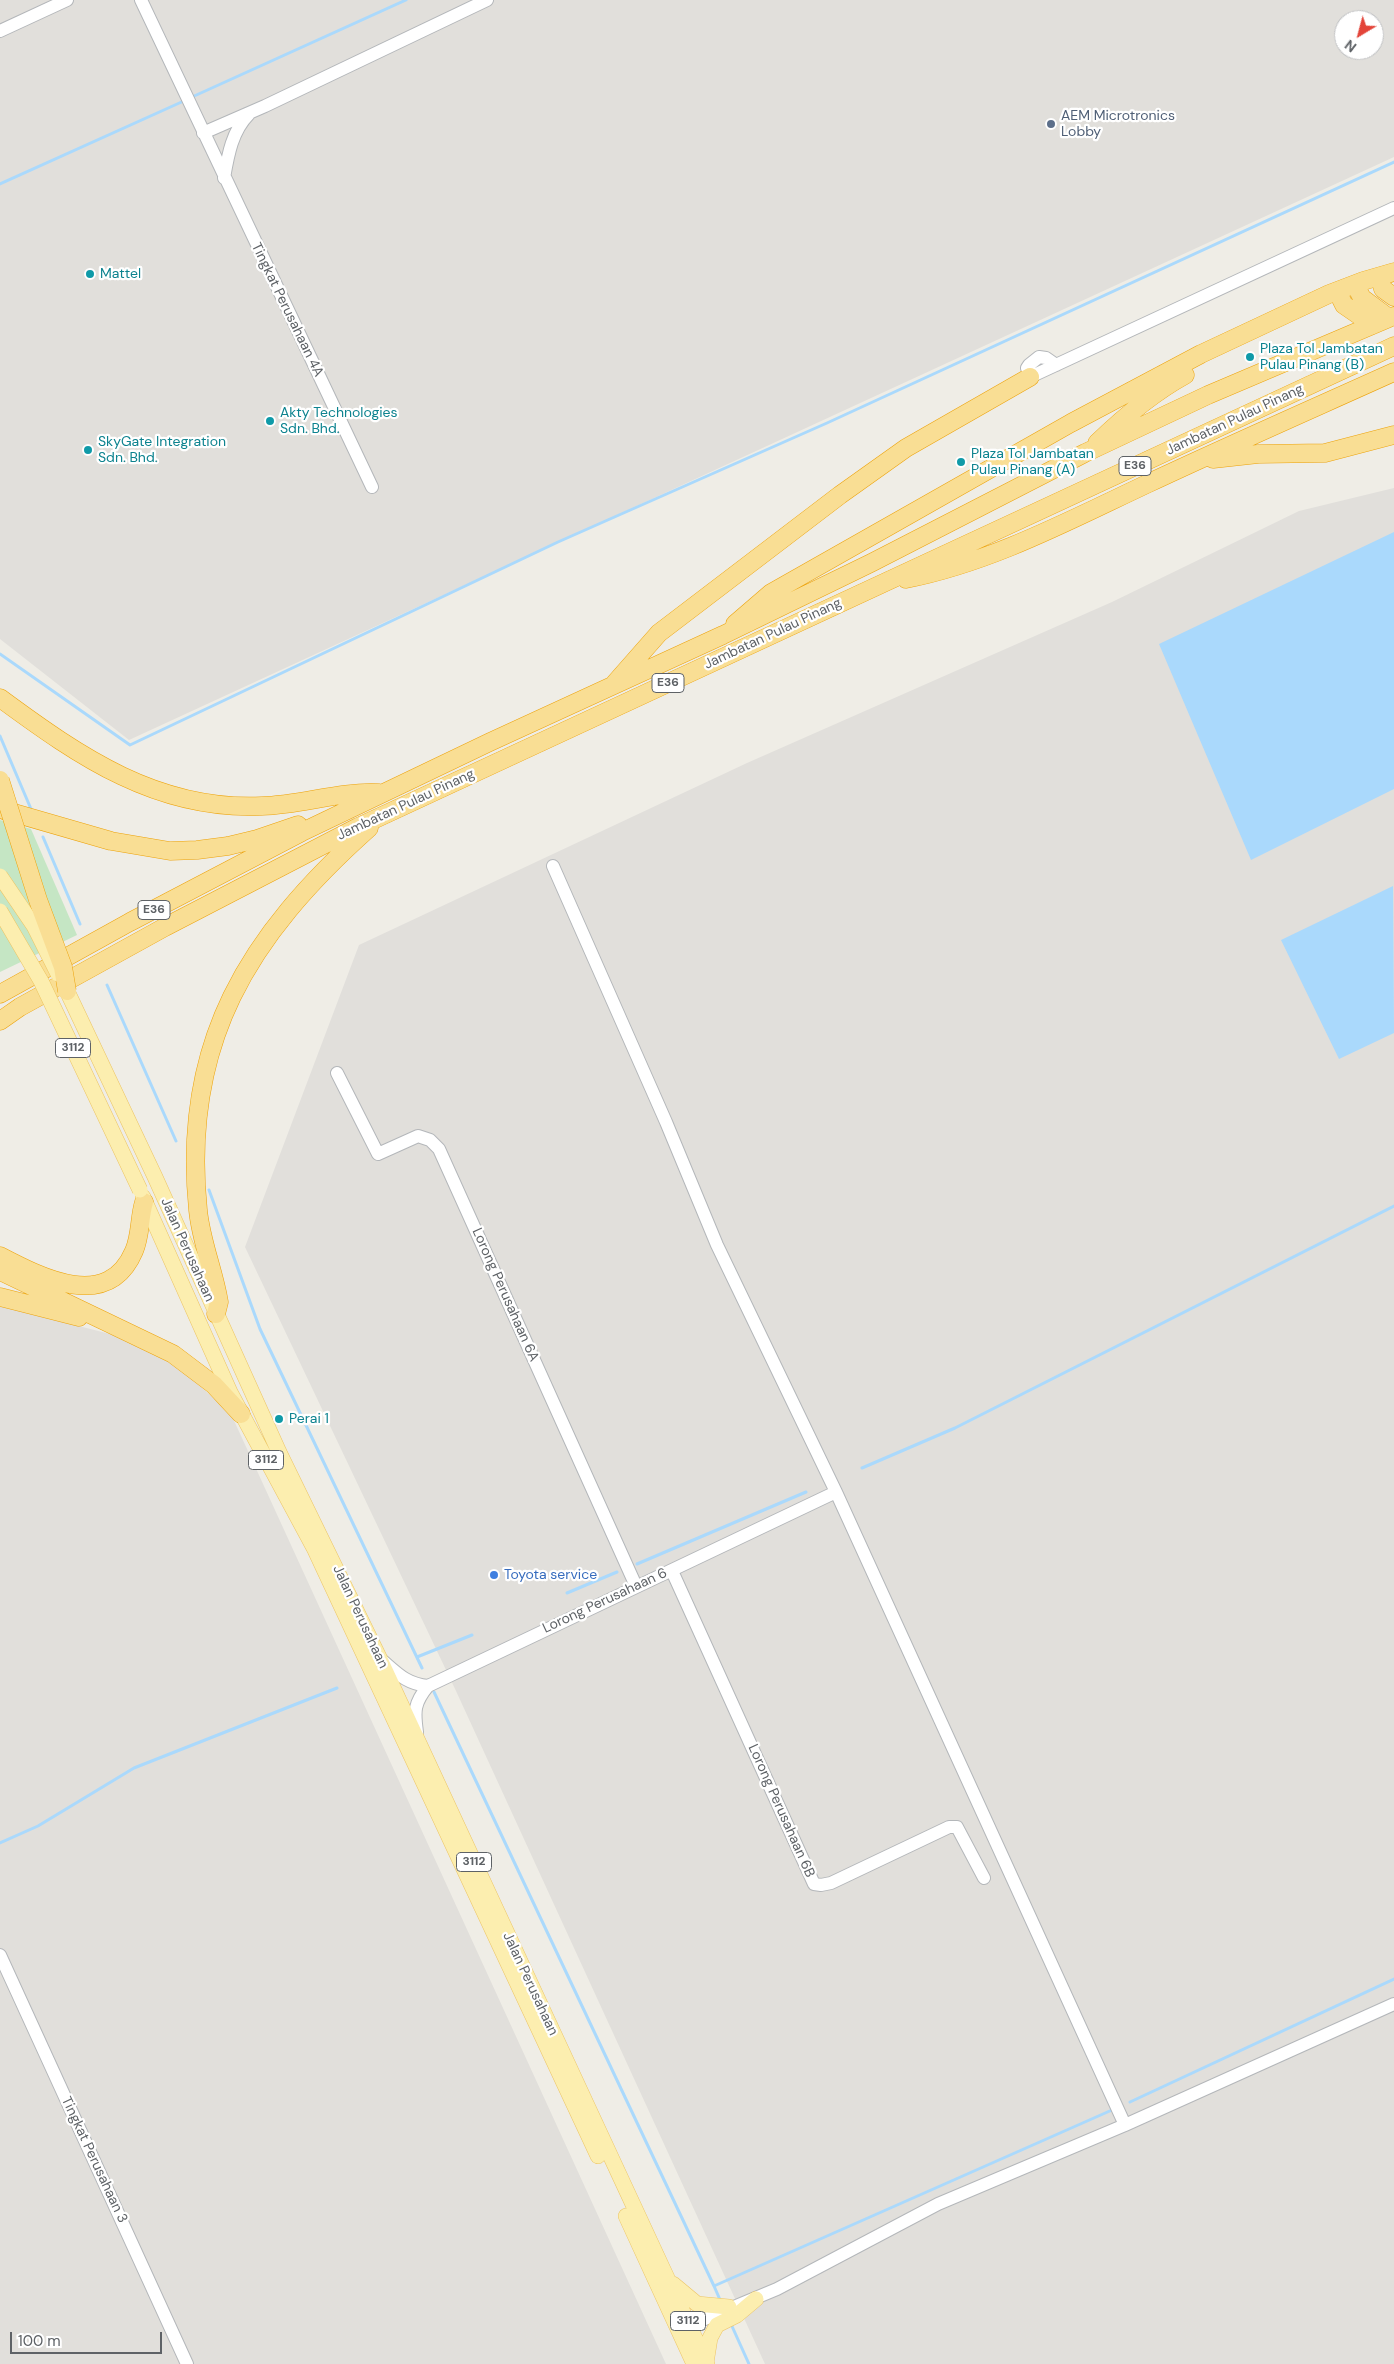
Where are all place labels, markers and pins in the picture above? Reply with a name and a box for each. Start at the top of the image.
place label: AEM Microtronics Lobby [1061,108,1175,140]
marker: AEM Microtronics Lobby [1045,118,1057,130]
place label: Mattel [100,266,141,282]
marker: Mattel [84,268,96,280]
place label: Plaza Tol Jambatan Pulau Pinang (B) [1260,341,1383,374]
marker: Plaza Tol Jambatan Pulau Pinang (B) [1244,351,1256,363]
place label: Akty Technologies Sdn. Bhd. [280,405,398,438]
marker: Akty Technologies Sdn. Bhd. [264,415,276,427]
place label: SkyGate Integration Sdn. Bhd. [98,434,226,467]
marker: SkyGate Integration Sdn. Bhd. [82,444,94,456]
place label: Plaza Tol Jambatan Pulau Pinang (A) [971,446,1094,478]
marker: Plaza Tol Jambatan Pulau Pinang (A) [955,456,967,468]
place label: Perai 1 [289,1411,329,1427]
marker: Perai 1 [273,1413,285,1425]
place label: Toyota service [504,1567,597,1583]
marker: Toyota service [488,1569,500,1581]

